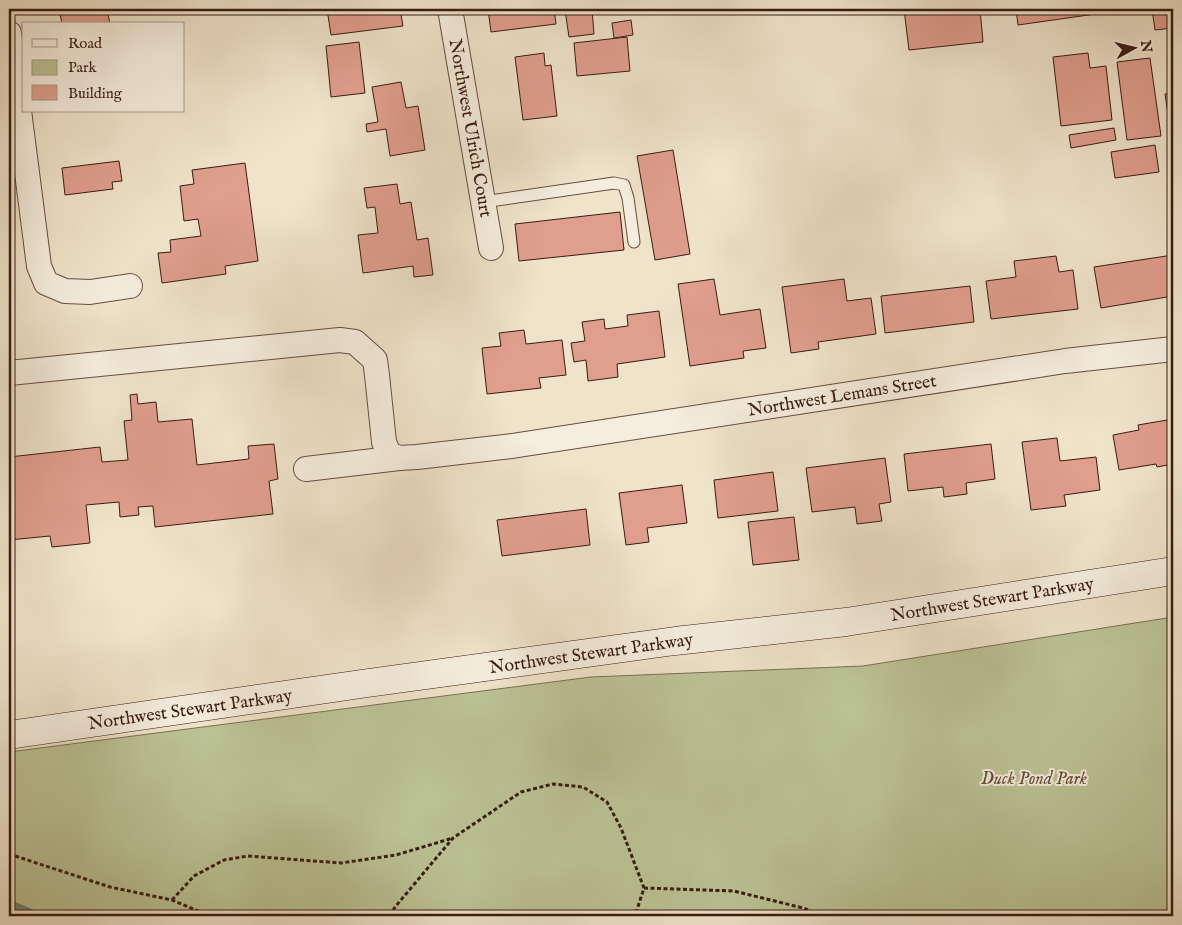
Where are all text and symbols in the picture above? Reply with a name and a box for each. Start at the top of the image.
legend [22,22,185,112]
north arrow [1110,22,1160,72]
text: Road [68,34,103,53]
street label: Northwest Ulrich Court [443,37,497,219]
text: N [1136,38,1156,54]
text: Park [68,58,98,77]
text: Building [68,84,123,103]
street label: Northwest Lemans Street [746,370,938,423]
street label: Northwest Stewart Parkway [889,573,1096,628]
street label: Northwest Stewart Parkway [488,629,695,680]
street label: Northwest Stewart Parkway [87,685,294,736]
park label: Duck Pond Park [981,768,1087,791]

